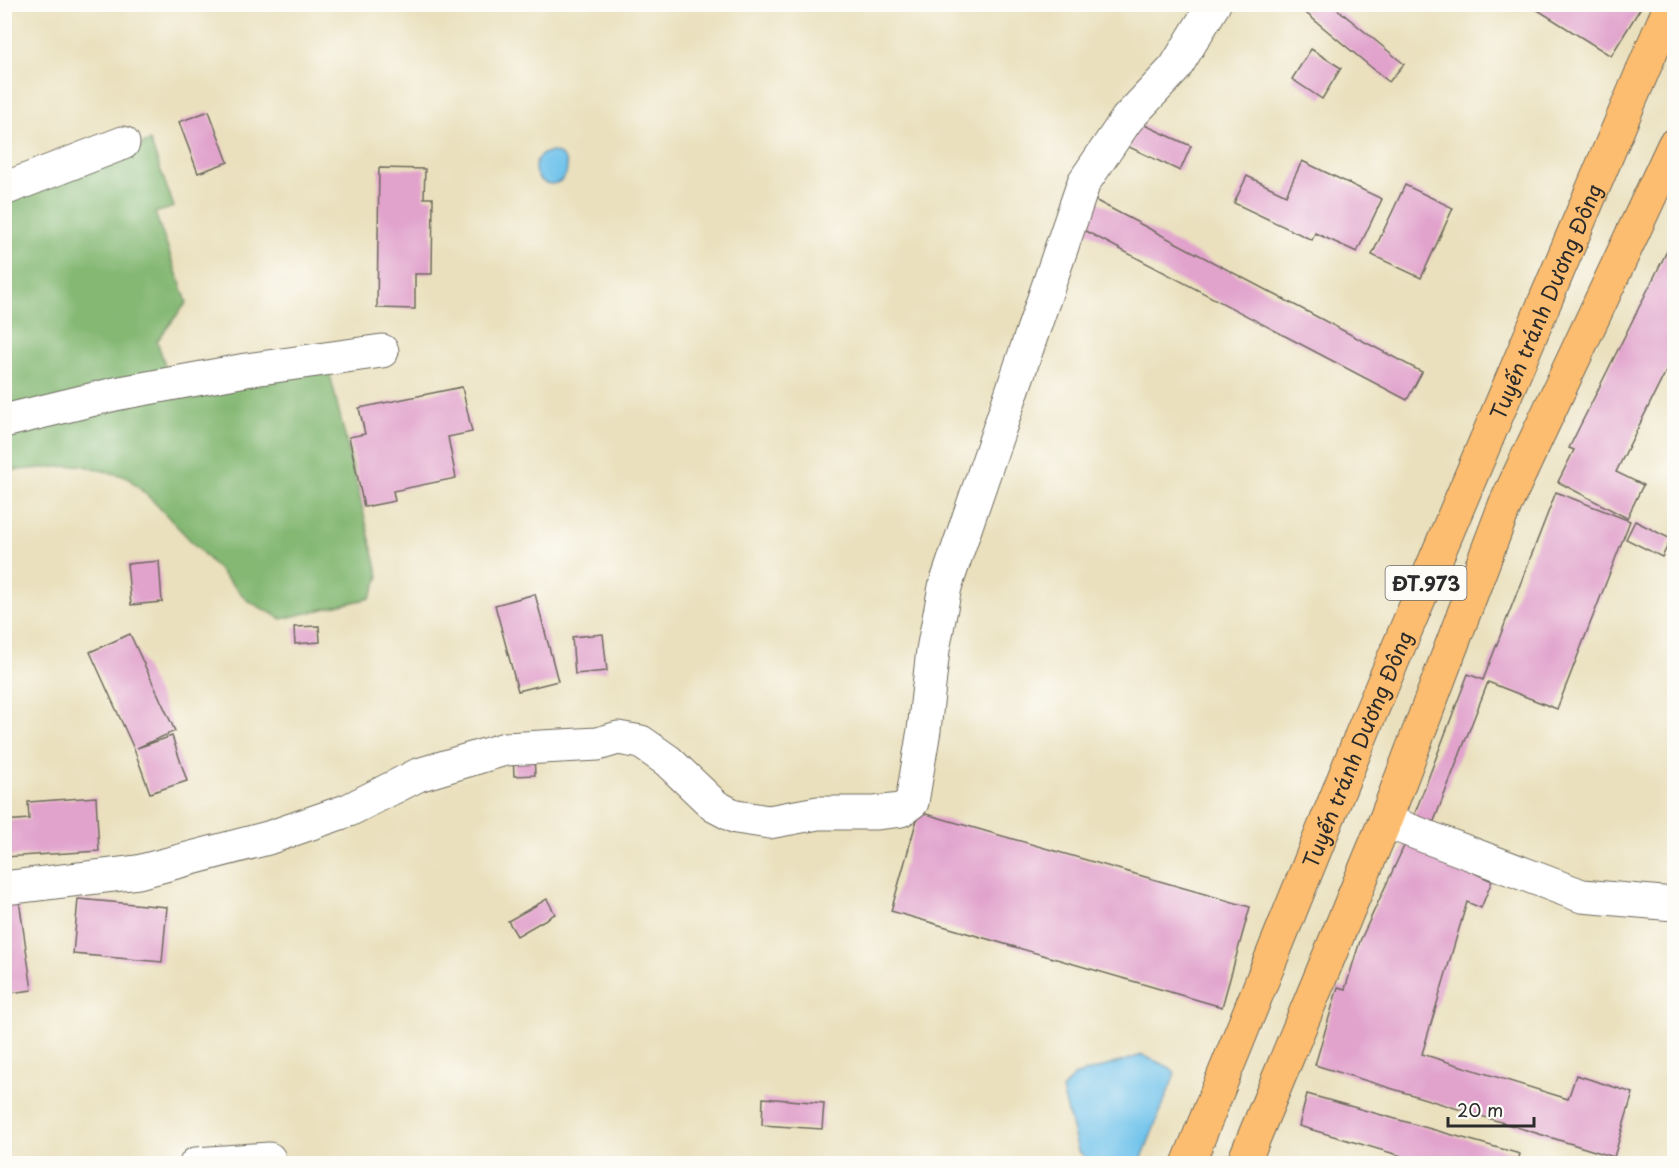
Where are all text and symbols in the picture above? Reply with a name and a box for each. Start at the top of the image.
street label: Tuyến tránh Dương Đông [1481,178,1609,424]
road number: ĐT.973 [1386,566,1466,600]
street label: Tuyến tránh Dương Đông [1293,625,1420,872]
scale bar [1448,1090,1534,1128]
text: 20 m [1457,1096,1503,1123]

